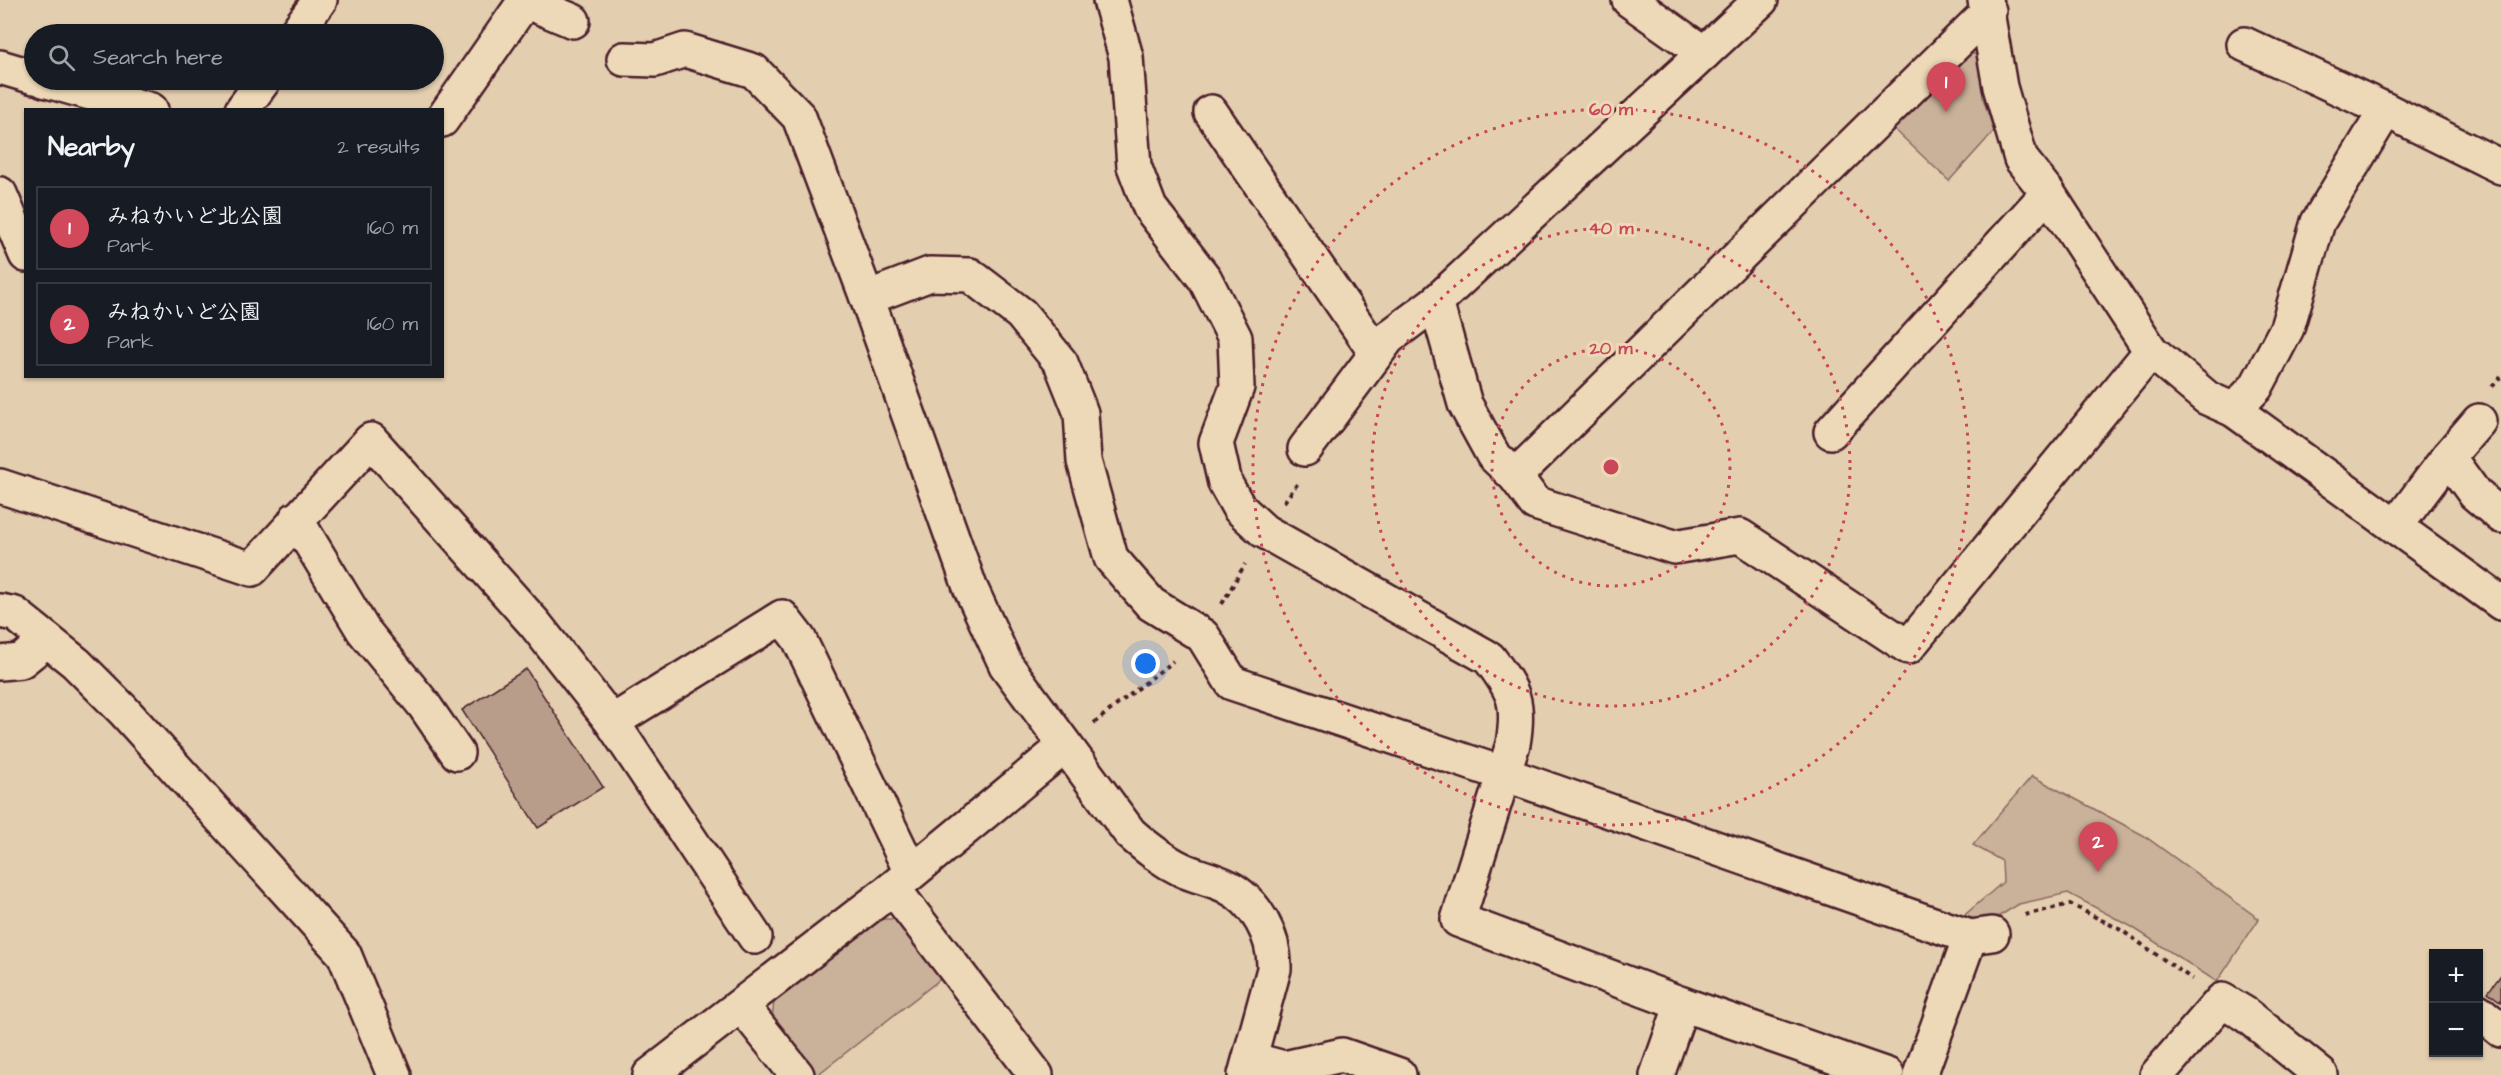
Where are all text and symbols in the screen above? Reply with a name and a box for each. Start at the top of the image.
search box [24,24,444,90]
icon: search [45,41,78,74]
text: Search here [93,42,223,73]
pin: 1 [1926,63,1966,112]
text: 60 m [1589,97,1634,122]
text: Nearby [48,129,135,165]
text: 2 results [337,133,420,161]
text: みねかいど北公園 [107,201,283,232]
text: 1 [68,214,71,242]
text: 160 m [367,214,418,242]
text: 40 m [1589,216,1634,241]
text: Park [107,232,153,260]
text: みねかいど公園 [107,297,261,328]
text: 2 [64,310,75,338]
text: 160 m [367,310,418,338]
text: Park [107,328,153,356]
text: 20 m [1589,336,1633,361]
centre of rings [1601,457,1621,477]
your location [1131,649,1160,678]
pin: 2 [2078,822,2118,872]
map controls [2429,949,2483,1057]
button: + [2429,949,2483,1003]
button: − [2429,1003,2483,1057]

